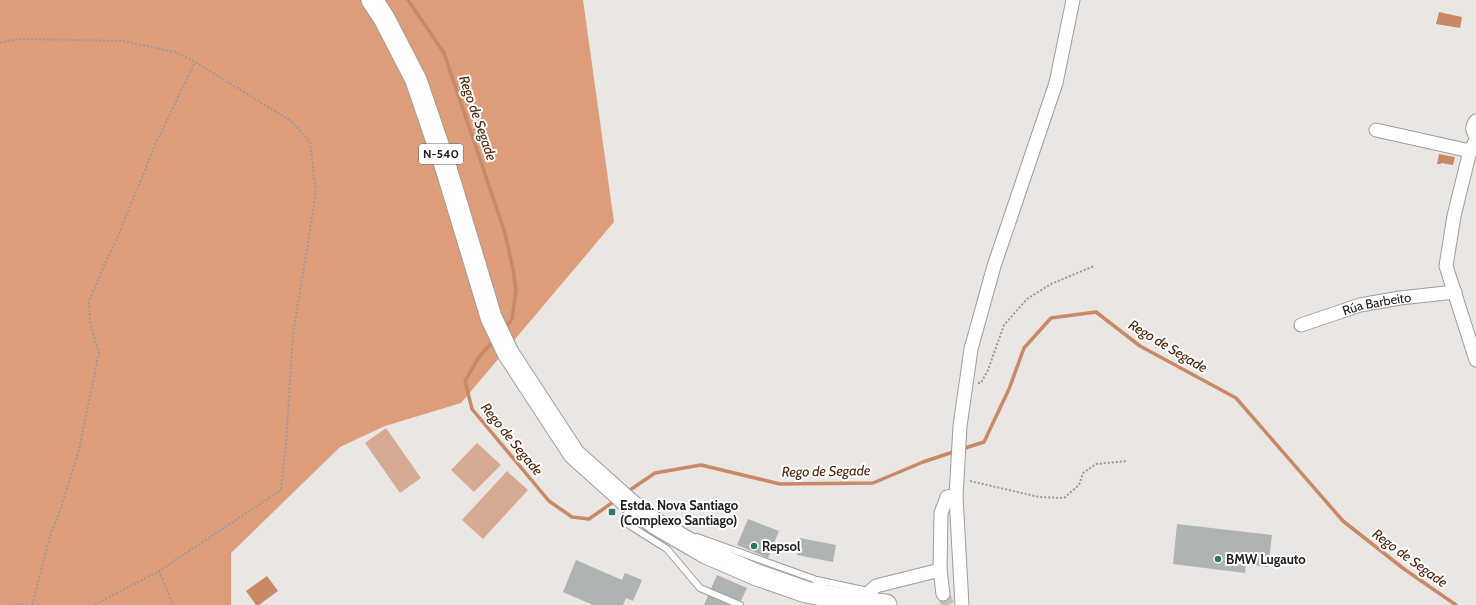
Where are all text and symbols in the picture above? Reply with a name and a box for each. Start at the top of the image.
water label: Rego de Segade [455,73,501,163]
road number: N-540 [419,144,463,164]
street label: Rúa Barbeito [1340,289,1412,318]
water label: Rego de Segade [1125,315,1211,377]
water label: Rego de Segade [477,399,547,480]
water label: Rego de Segade [782,461,871,481]
place label: Estda. Nova Santiago (Complexo Santiago) [620,497,739,528]
marker: Estda. Nova Santiago (Complexo Santiago) [607,507,617,517]
water label: Rego de Segade [1369,525,1452,592]
place label: Repsol [762,538,801,554]
marker: Repsol [749,541,759,551]
place label: BMW Lugauto [1226,551,1306,567]
marker: BMW Lugauto [1213,554,1223,564]

